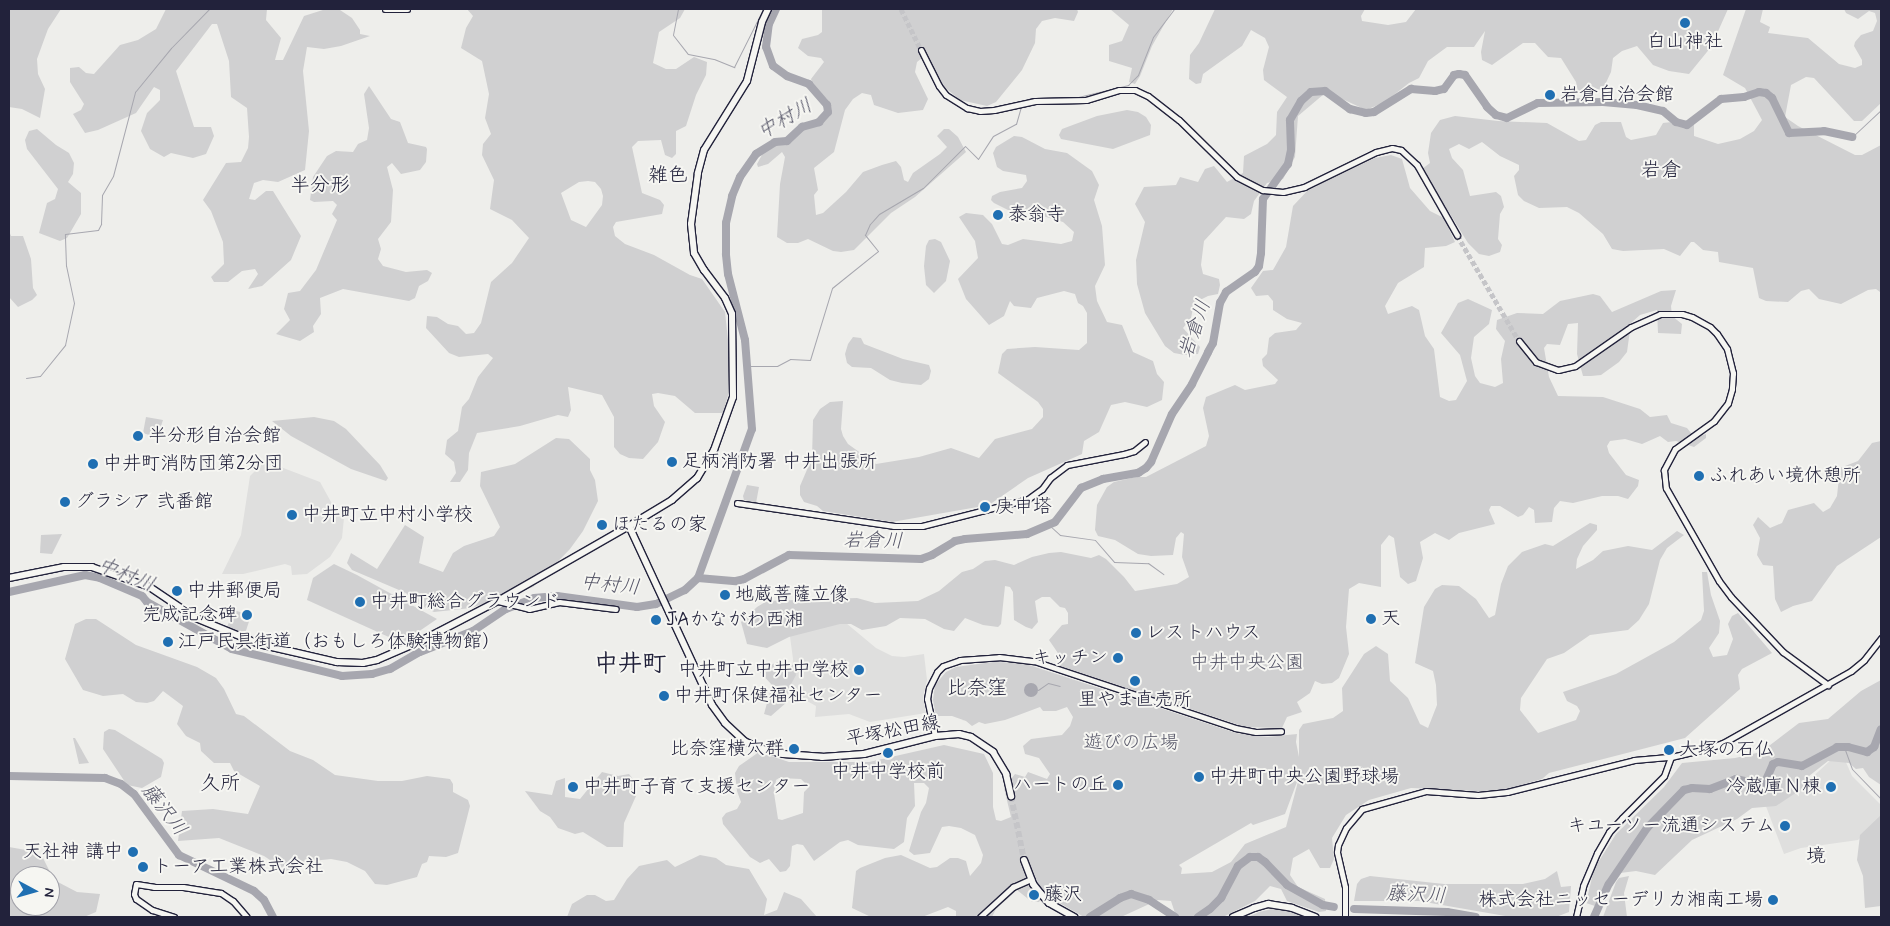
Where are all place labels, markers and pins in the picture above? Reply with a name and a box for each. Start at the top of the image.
marker: 白山神社 [1679,17,1691,29]
place label: 白山神社 [1647,31,1723,53]
place label: 岩倉自治会館 [1560,84,1674,106]
marker: 岩倉自治会館 [1544,89,1556,101]
place label: 泰翁寺 [1008,204,1065,226]
marker: 泰翁寺 [992,209,1004,221]
place label: 半分形自治会館 [148,425,281,447]
marker: 半分形自治会館 [132,430,144,442]
place label: 足柄消防署 中井出張所 [682,451,877,473]
place label: 中井町消防団第2分団 [103,453,283,475]
marker: 足柄消防署 中井出張所 [666,456,678,468]
marker: 中井町消防団第2分団 [87,458,99,470]
place label: ふれあい境休憩所 [1709,465,1861,487]
marker: ふれあい境休憩所 [1693,470,1705,482]
place label: グラシア 弐番館 [75,491,213,513]
marker: グラシア 弐番館 [59,496,71,508]
place label: 庚申塔 [995,496,1052,518]
marker: 庚申塔 [979,501,991,513]
place label: 中井町立中村小学校 [302,504,473,526]
marker: 中井町立中村小学校 [286,509,298,521]
place label: ほたるの家 [612,514,707,536]
marker: ほたるの家 [596,519,608,531]
place label: 中井郵便局 [187,580,282,602]
place label: 地蔵菩薩立像 [735,584,849,606]
marker: 中井郵便局 [171,585,183,597]
marker: 地蔵菩薩立像 [719,589,731,601]
place label: 中井町総合グラウンド [370,591,560,613]
marker: 中井町総合グラウンド [354,596,366,608]
place label: 完成記念碑 [142,604,237,626]
place label: 天 [1381,608,1400,630]
marker: 完成記念碑 [241,609,253,621]
place label: JAかながわ西湘 [666,609,803,631]
marker: 天 [1365,613,1377,625]
marker: JAかながわ西湘 [650,614,662,626]
place label: レストハウス [1146,622,1260,644]
marker: レストハウス [1130,627,1142,639]
place label: 江戸民具街道（おもしろ体験博物館） [178,631,501,653]
marker: 江戸民具街道（おもしろ体験博物館） [162,636,174,648]
place label: キッチン [1032,647,1108,669]
marker: キッチン [1112,652,1124,664]
place label: 中井町立中井中学校 [678,659,849,681]
marker: 中井町立中井中学校 [853,664,865,676]
marker: 里やま直売所 [1129,675,1141,687]
place label: 中井町保健福祉センター [674,685,883,707]
place label: 里やま直売所 [1078,689,1192,711]
marker: 中井町保健福祉センター [658,690,670,702]
place label: 比奈窪横穴群 [670,738,784,760]
place label: 大塚の石仏 [1679,739,1774,761]
marker: 比奈窪横穴群 [788,743,800,755]
marker: 大塚の石仏 [1663,744,1675,756]
marker: 中井中学校前 [882,747,894,759]
place label: 中井中学校前 [831,761,945,783]
place label: 中井町中央公園野球場 [1209,766,1399,788]
marker: 中井町中央公園野球場 [1193,771,1205,783]
place label: ハートの丘 [1013,774,1108,796]
place label: 中井町子育て支援センター [583,776,811,798]
place label: 冷蔵庫Ｎ棟 [1726,776,1821,798]
marker: ハートの丘 [1112,779,1124,791]
marker: 中井町子育て支援センター [567,781,579,793]
marker: 冷蔵庫Ｎ棟 [1825,781,1837,793]
place label: キユーソー流通システム [1567,815,1775,837]
marker: キユーソー流通システム [1779,820,1791,832]
place label: 天社神 講中 [23,841,123,863]
marker: 天社神 講中 [127,846,139,858]
place label: トーア工業株式会社 [153,856,324,878]
marker: トーア工業株式会社 [137,861,149,873]
place label: 藤沢 [1044,884,1082,906]
marker: 藤沢 [1028,889,1040,901]
place label: 株式会社ニッセーデリカ湘南工場 [1478,889,1763,911]
marker: 株式会社ニッセーデリカ湘南工場 [1767,894,1779,906]

